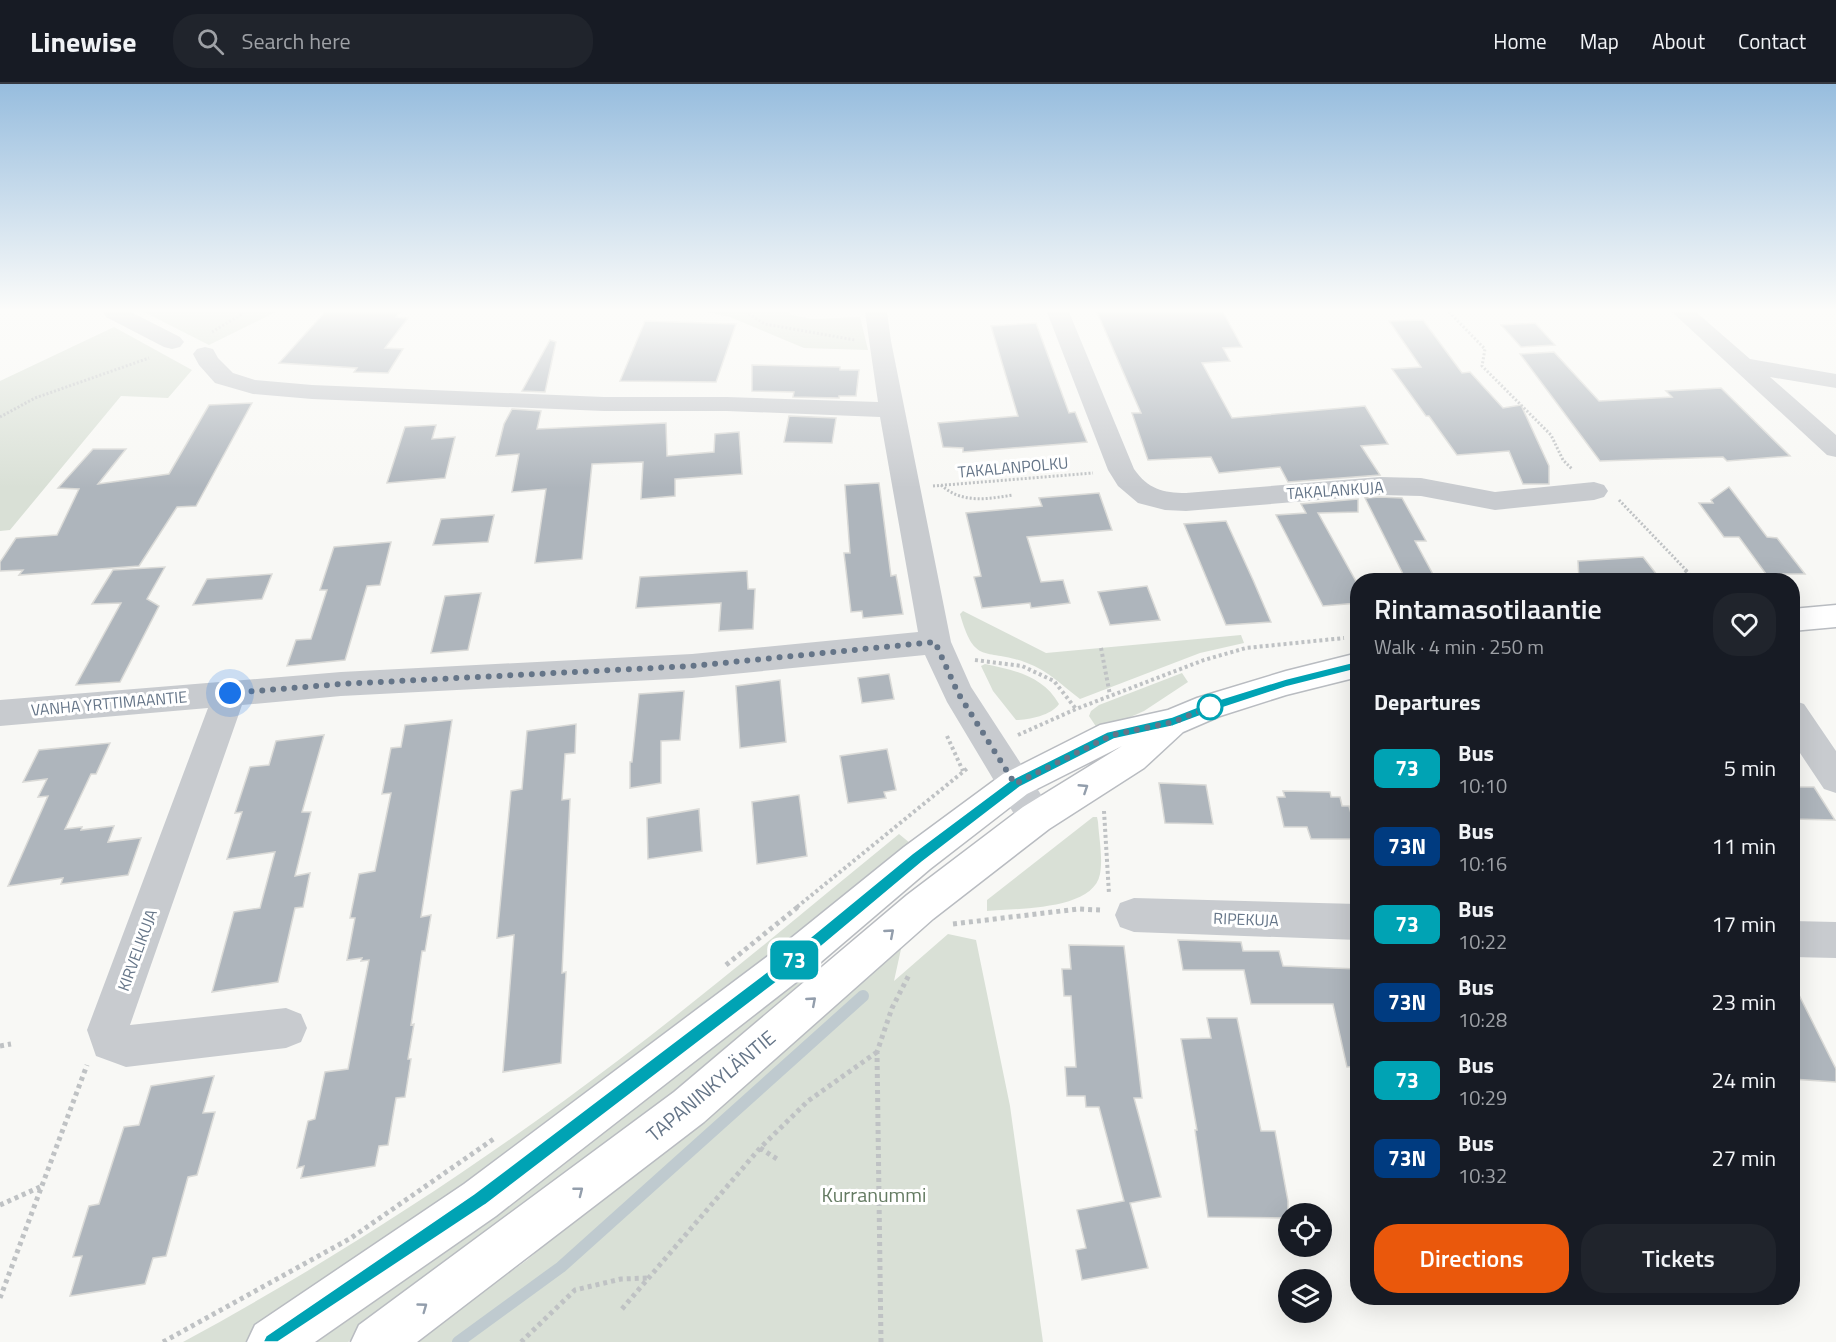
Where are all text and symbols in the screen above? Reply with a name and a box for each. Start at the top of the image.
search box [173,14,593,68]
text: Linewise [30,20,137,63]
text: Search here [242,24,351,58]
icon: search [194,25,227,58]
text: Home [1493,25,1547,57]
text: Map [1580,25,1619,57]
text: About [1652,25,1705,57]
text: Contact [1738,25,1806,57]
street label: TAKALANPOLKU [957,450,1069,484]
street label: TAKALANKUJA [1286,475,1385,505]
text: Rintamasotilaantie [1374,587,1602,630]
button: heart [1713,593,1776,656]
text: Walk · 4 min · 250 m [1374,631,1544,662]
your location [215,678,245,708]
street label: VANHA YRTTIMAANTIE [30,684,188,722]
text: Departures [1374,685,1481,719]
unlabelled marker [1197,694,1223,720]
text: Bus [1458,736,1494,770]
text: 5 min [1724,751,1776,785]
text: 73 [1395,752,1419,784]
text: 10:10 [1458,770,1507,801]
one-way arrow [1078,783,1088,795]
text: Bus [1458,814,1494,848]
text: 11 min [1711,829,1776,863]
text: 73N [1388,830,1426,862]
text: 10:16 [1458,848,1507,879]
text: Bus [1458,892,1494,926]
street label: KIRVELIKUJA [111,905,163,994]
street label: RIPEKUJA [1213,906,1280,932]
text: 17 min [1711,907,1776,941]
text: 73 [1395,908,1419,940]
text: 10:22 [1458,926,1507,957]
one-way arrow [883,929,894,940]
line badge: 73 [767,940,821,980]
text: 73 [782,944,806,976]
text: Bus [1458,970,1494,1004]
text: 23 min [1711,985,1776,1019]
text: 73N [1388,986,1426,1018]
one-way arrow [805,997,815,1008]
text: 10:28 [1458,1004,1507,1035]
street label: TAPANINKYLÄNTIE [639,1022,782,1149]
text: Bus [1458,1048,1494,1082]
text: 24 min [1711,1063,1776,1097]
text: 73 [1395,1064,1419,1096]
text: 10:29 [1458,1082,1507,1113]
text: Bus [1458,1126,1494,1160]
text: 27 min [1711,1141,1776,1175]
text: 73N [1388,1142,1426,1174]
text: 10:32 [1458,1160,1507,1191]
park label: Kurranummi [822,1179,926,1210]
one-way arrow [573,1187,584,1198]
map controls [1278,1203,1332,1323]
button: locate [1278,1203,1332,1257]
button: Directions [1374,1224,1569,1293]
button: Tickets [1581,1224,1776,1293]
button: layers [1278,1269,1332,1323]
one-way arrow [416,1303,427,1314]

